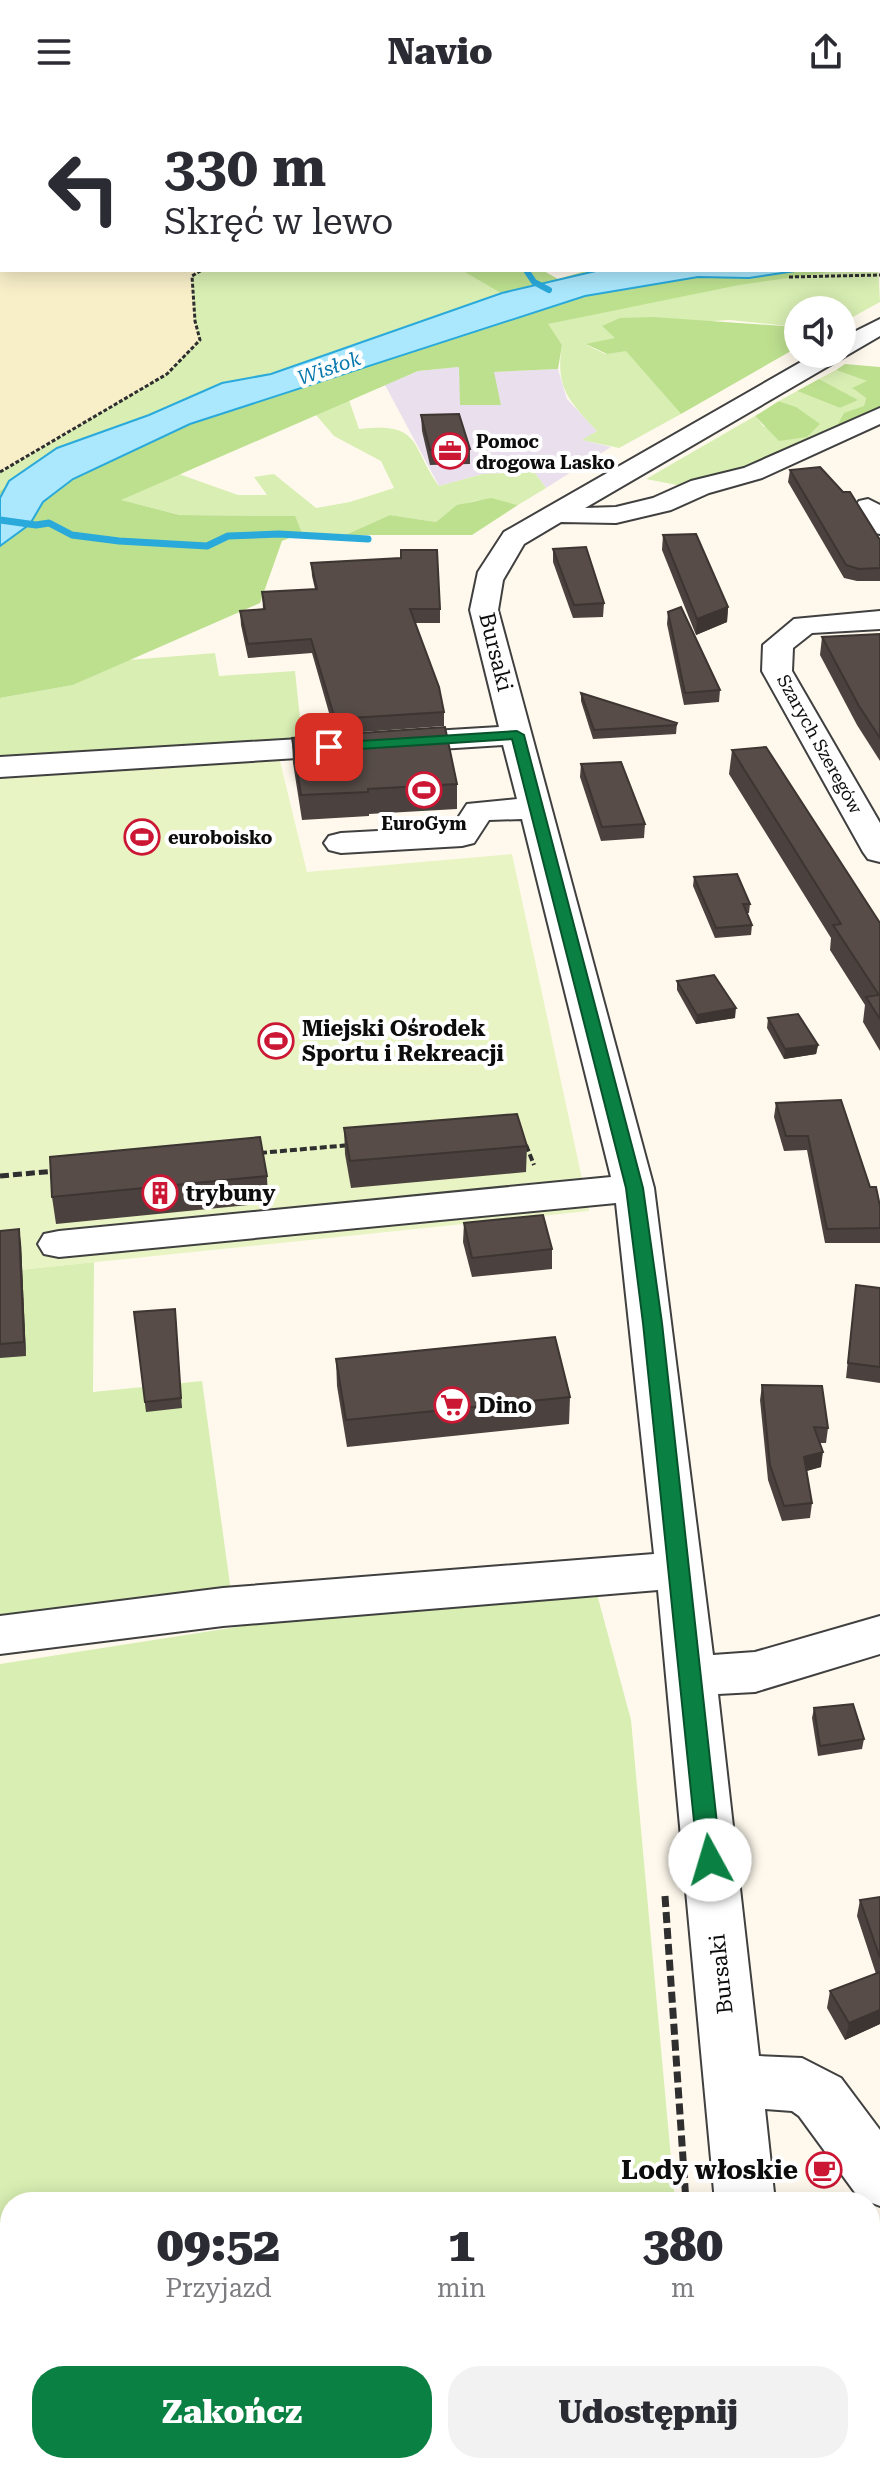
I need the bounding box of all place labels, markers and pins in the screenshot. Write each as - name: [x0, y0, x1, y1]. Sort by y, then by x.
- place label: Pomoc drogowa Lasko: [476, 431, 615, 473]
- office icon: Pomoc drogowa Lasko: [431, 432, 469, 470]
- pin: [295, 713, 363, 781]
- sports icon: EuroGym: [405, 771, 443, 809]
- place label: EuroGym: [381, 813, 467, 834]
- sports icon: euroboisko: [123, 818, 161, 856]
- place label: euroboisko: [168, 827, 273, 848]
- place label: Miejski Ośrodek Sportu i Rekreacji: [302, 1016, 504, 1066]
- sports icon: Miejski Ośrodek Sportu i Rekreacji: [257, 1022, 295, 1060]
- building icon: trybuny: [141, 1174, 179, 1212]
- place label: trybuny: [186, 1181, 276, 1206]
- supermarket icon: Dino: [433, 1386, 471, 1424]
- place label: Dino: [478, 1393, 532, 1418]
- cafe icon: Lody włoskie: [805, 2151, 843, 2189]
- place label: Lody włoskie: [621, 2155, 798, 2185]

